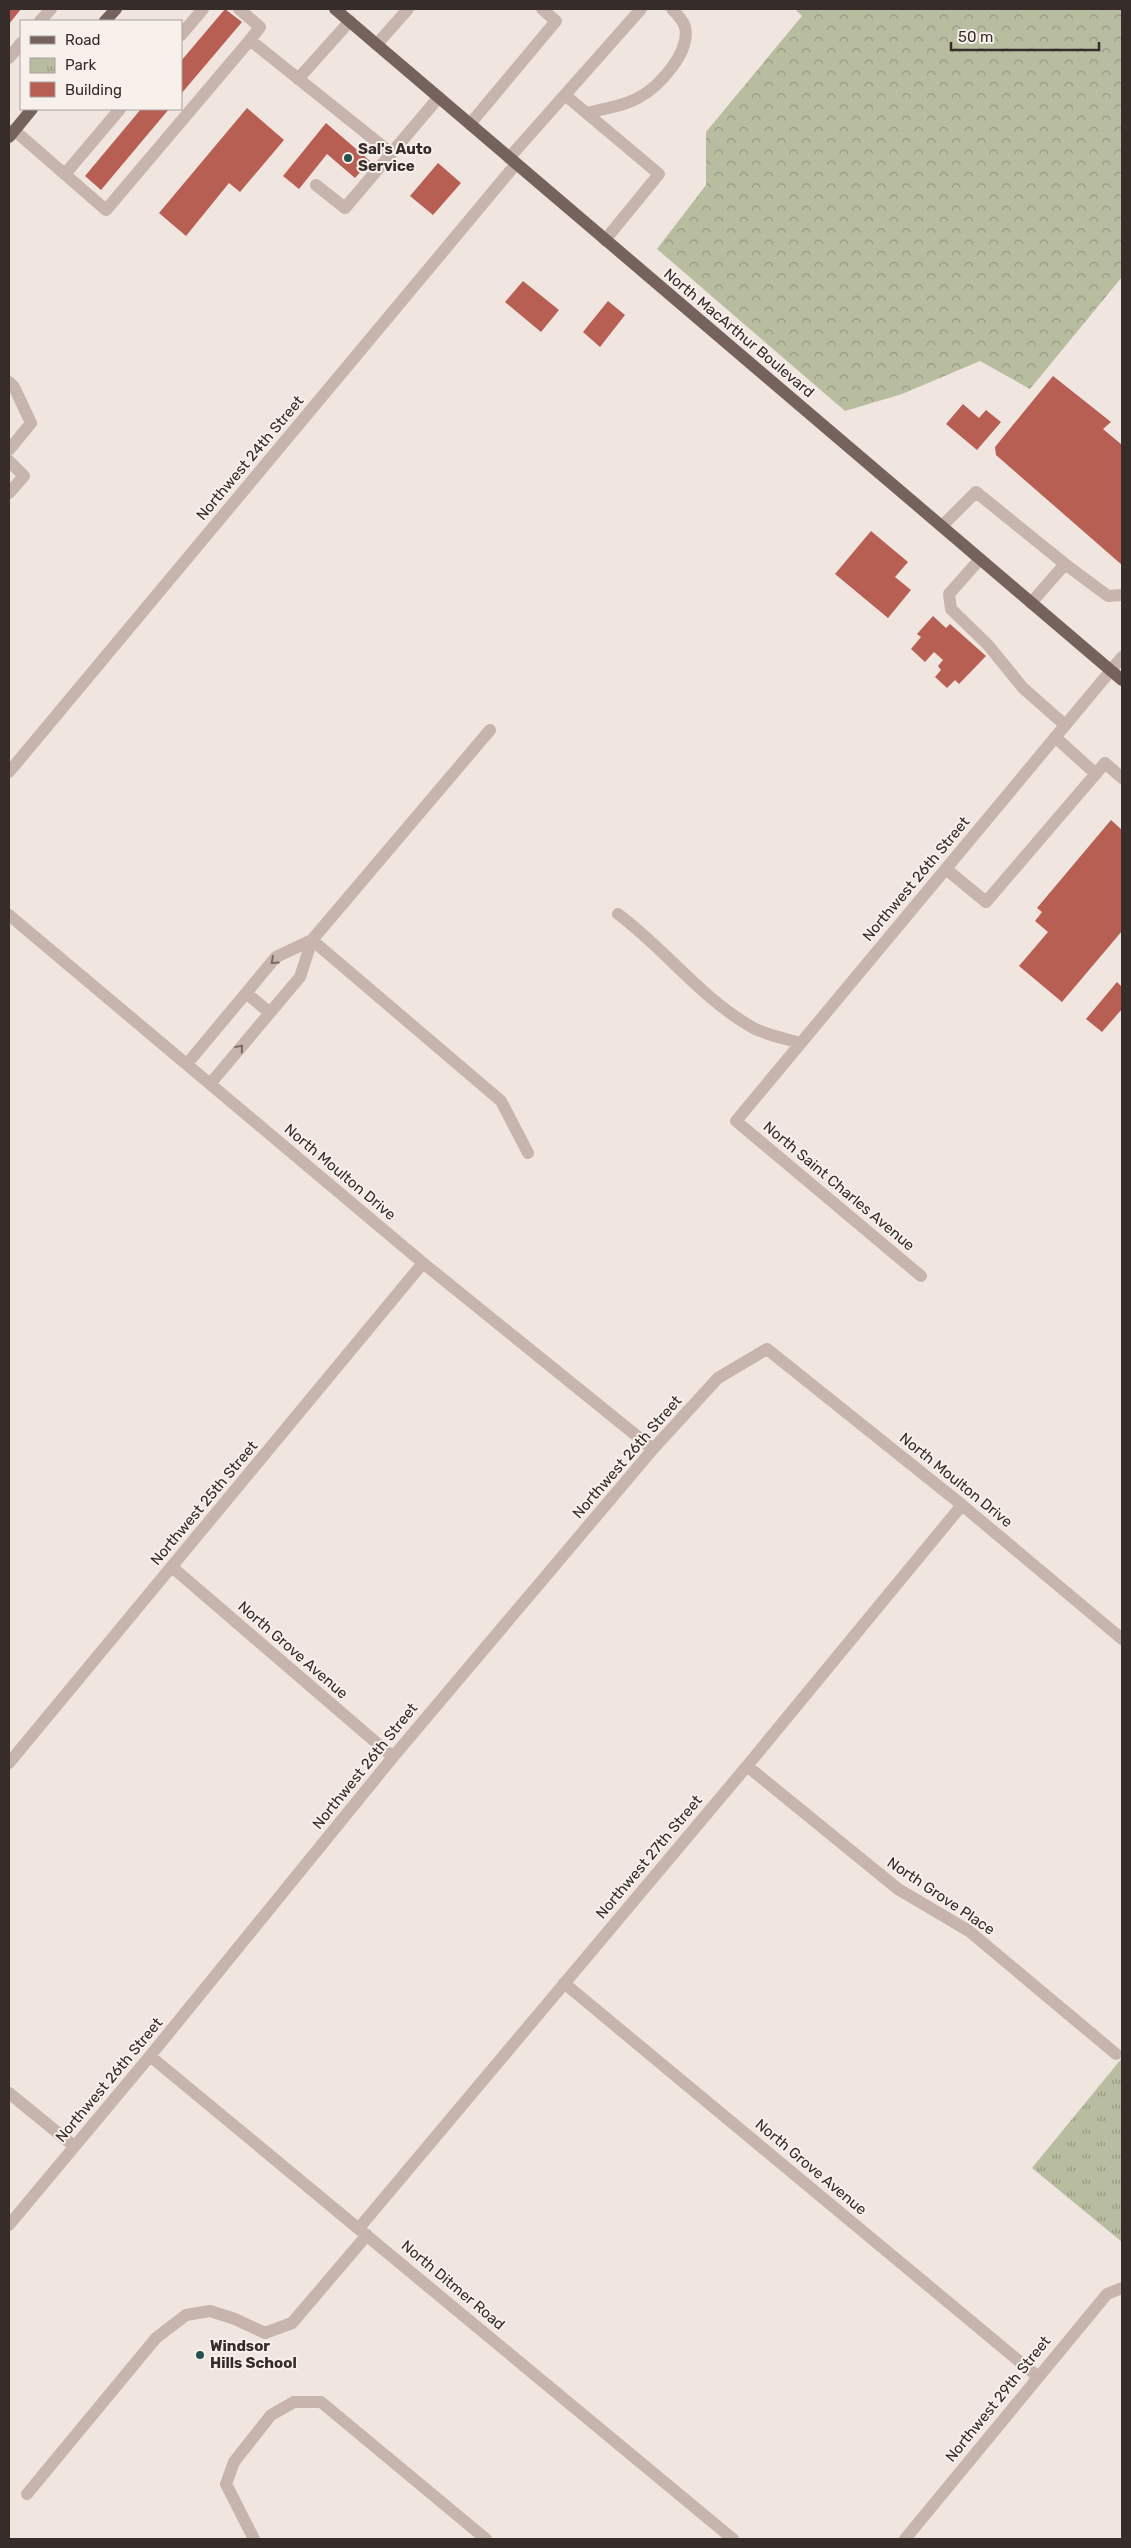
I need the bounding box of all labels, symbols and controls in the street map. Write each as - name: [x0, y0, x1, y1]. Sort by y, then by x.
- legend: [20, 20, 182, 110]
- scale bar: [951, 20, 1098, 52]
- text: 50 m: [958, 28, 993, 46]
- text: Road: [65, 31, 101, 49]
- text: Park: [65, 56, 96, 74]
- text: Building: [65, 81, 122, 99]
- place label: Sal's Auto Service: [358, 140, 432, 175]
- marker: Sal's Auto Service: [342, 152, 354, 164]
- street label: North MacArthur Boulevard: [660, 265, 818, 401]
- street label: Northwest 24th Street: [193, 392, 307, 524]
- street label: Northwest 26th Street: [859, 813, 973, 945]
- one-way arrow: [271, 955, 280, 964]
- one-way arrow: [234, 1045, 242, 1054]
- street label: North Saint Charles Avenue: [760, 1117, 918, 1255]
- street label: North Moulton Drive: [281, 1120, 399, 1224]
- street label: Northwest 26th Street: [569, 1392, 685, 1522]
- street label: North Moulton Drive: [896, 1429, 1016, 1531]
- street label: Northwest 25th Street: [147, 1437, 261, 1569]
- street label: North Grove Avenue: [234, 1597, 352, 1703]
- street label: Northwest 26th Street: [309, 1699, 421, 1833]
- street label: Northwest 27th Street: [592, 1792, 706, 1922]
- street label: North Grove Place: [884, 1853, 998, 1939]
- street label: Northwest 26th Street: [52, 2014, 166, 2146]
- street label: North Grove Avenue: [752, 2115, 870, 2219]
- street label: North Ditmer Road: [398, 2236, 508, 2334]
- street label: Northwest 29th Street: [942, 2332, 1054, 2466]
- place label: Windsor Hills School: [210, 2337, 297, 2372]
- marker: Windsor Hills School: [194, 2349, 206, 2361]

